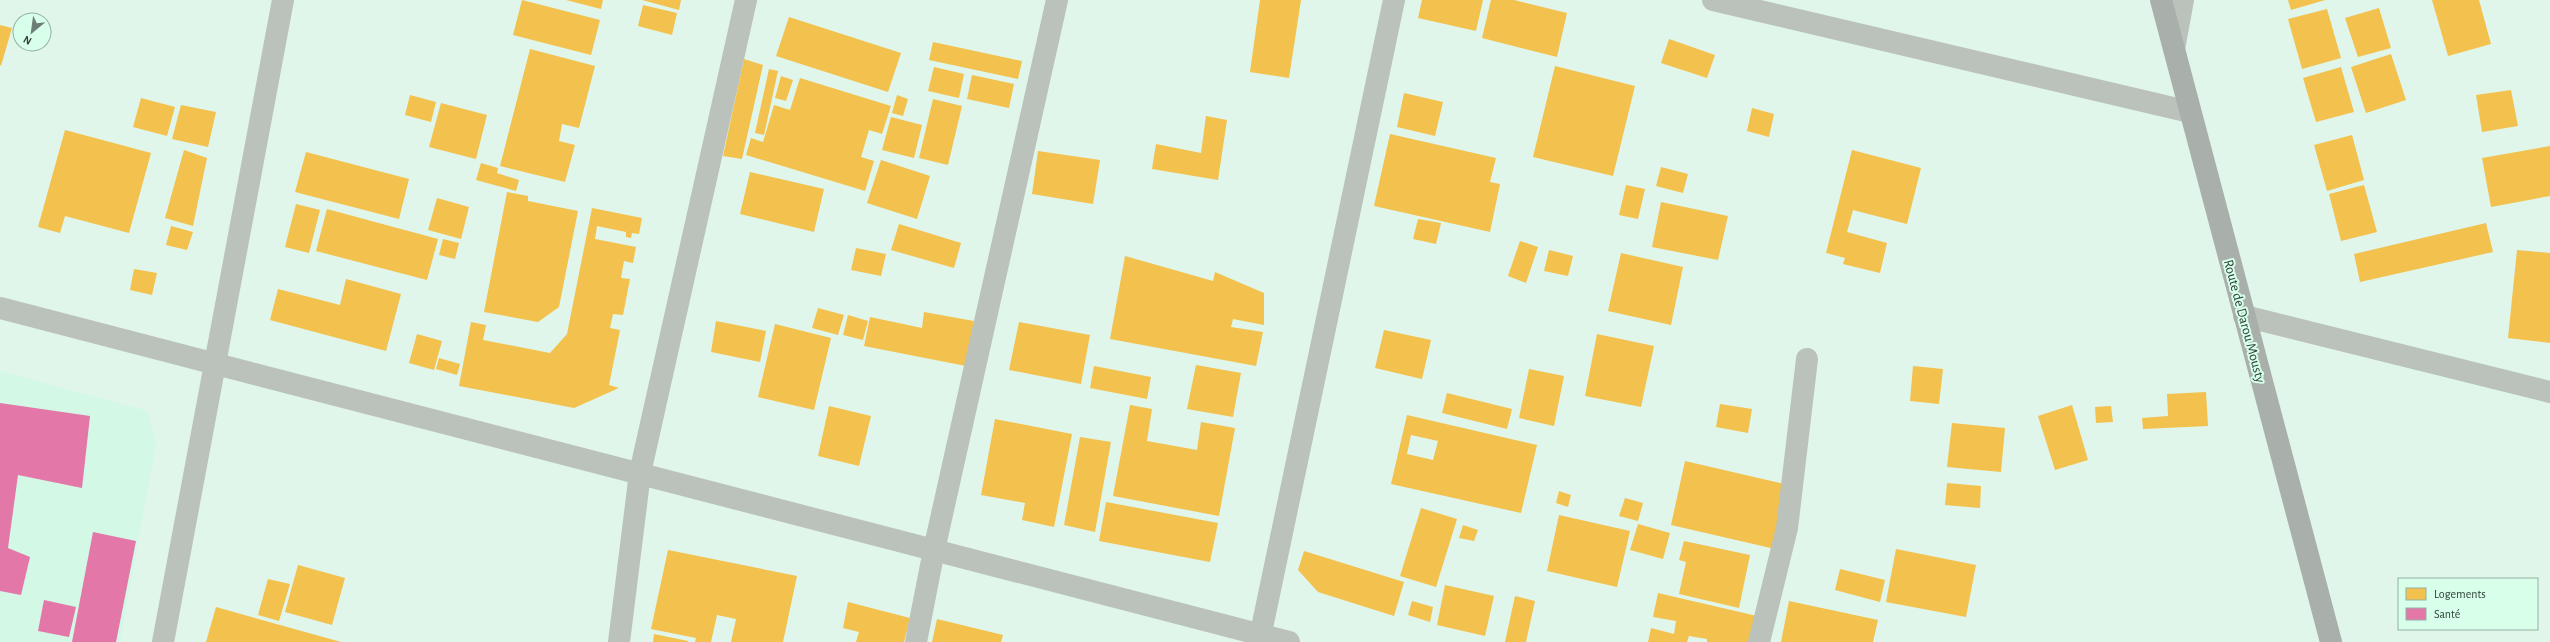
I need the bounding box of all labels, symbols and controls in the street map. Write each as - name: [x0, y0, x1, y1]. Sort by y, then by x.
- north arrow: [12, 12, 52, 52]
- text: N: [21, 34, 33, 47]
- street label: Route de Darou Mousty: [2221, 258, 2267, 384]
- legend: [2398, 578, 2538, 630]
- text: Logements: [2434, 588, 2486, 600]
- text: Santé: [2434, 608, 2460, 620]

